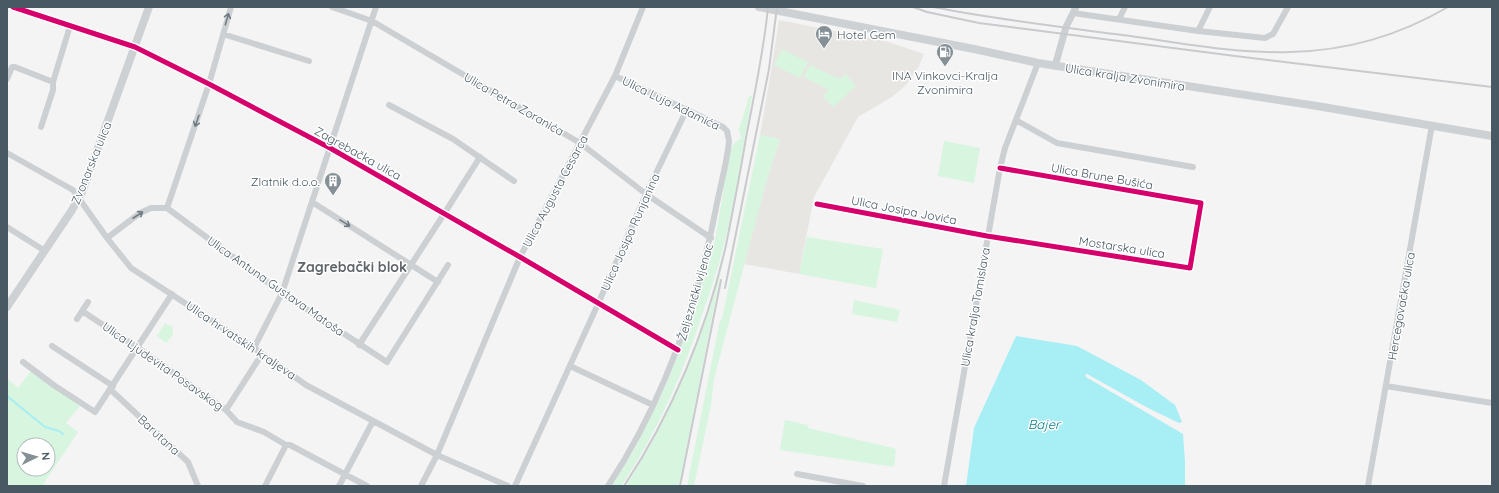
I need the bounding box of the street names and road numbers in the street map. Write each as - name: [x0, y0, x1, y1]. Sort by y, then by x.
- street label: Ulica kralja Zvonimira: [1064, 60, 1186, 94]
- street label: Ulica Petra Zoranića: [461, 69, 567, 139]
- street label: Ulica Luja Adamića: [620, 73, 722, 133]
- street label: Zvonarska ulica: [68, 119, 114, 207]
- street label: Zagrebačka ulica: [312, 123, 404, 183]
- street label: Ulica Augusta Cesarca: [519, 132, 591, 250]
- street label: Ulica Brune Bušića: [1050, 160, 1154, 192]
- street label: Ulica Josipa Runjanina: [597, 171, 663, 293]
- street label: Ulica Josipa Jovića: [850, 192, 958, 228]
- street label: Ulica Antuna Gustava Matoša: [205, 233, 347, 339]
- street label: Mostarska ulica: [1078, 233, 1166, 261]
- street label: Željeznički vijenac: [674, 242, 716, 342]
- street label: Ulica kralja Tomislava: [957, 246, 993, 368]
- street label: Hercegovačka ulica: [1384, 251, 1418, 361]
- street label: Ulica hrvatskih kraljeva: [183, 298, 299, 382]
- street label: Ulica Ljudevita Posavskog: [99, 318, 227, 414]
- street label: Barutana: [135, 412, 183, 458]

